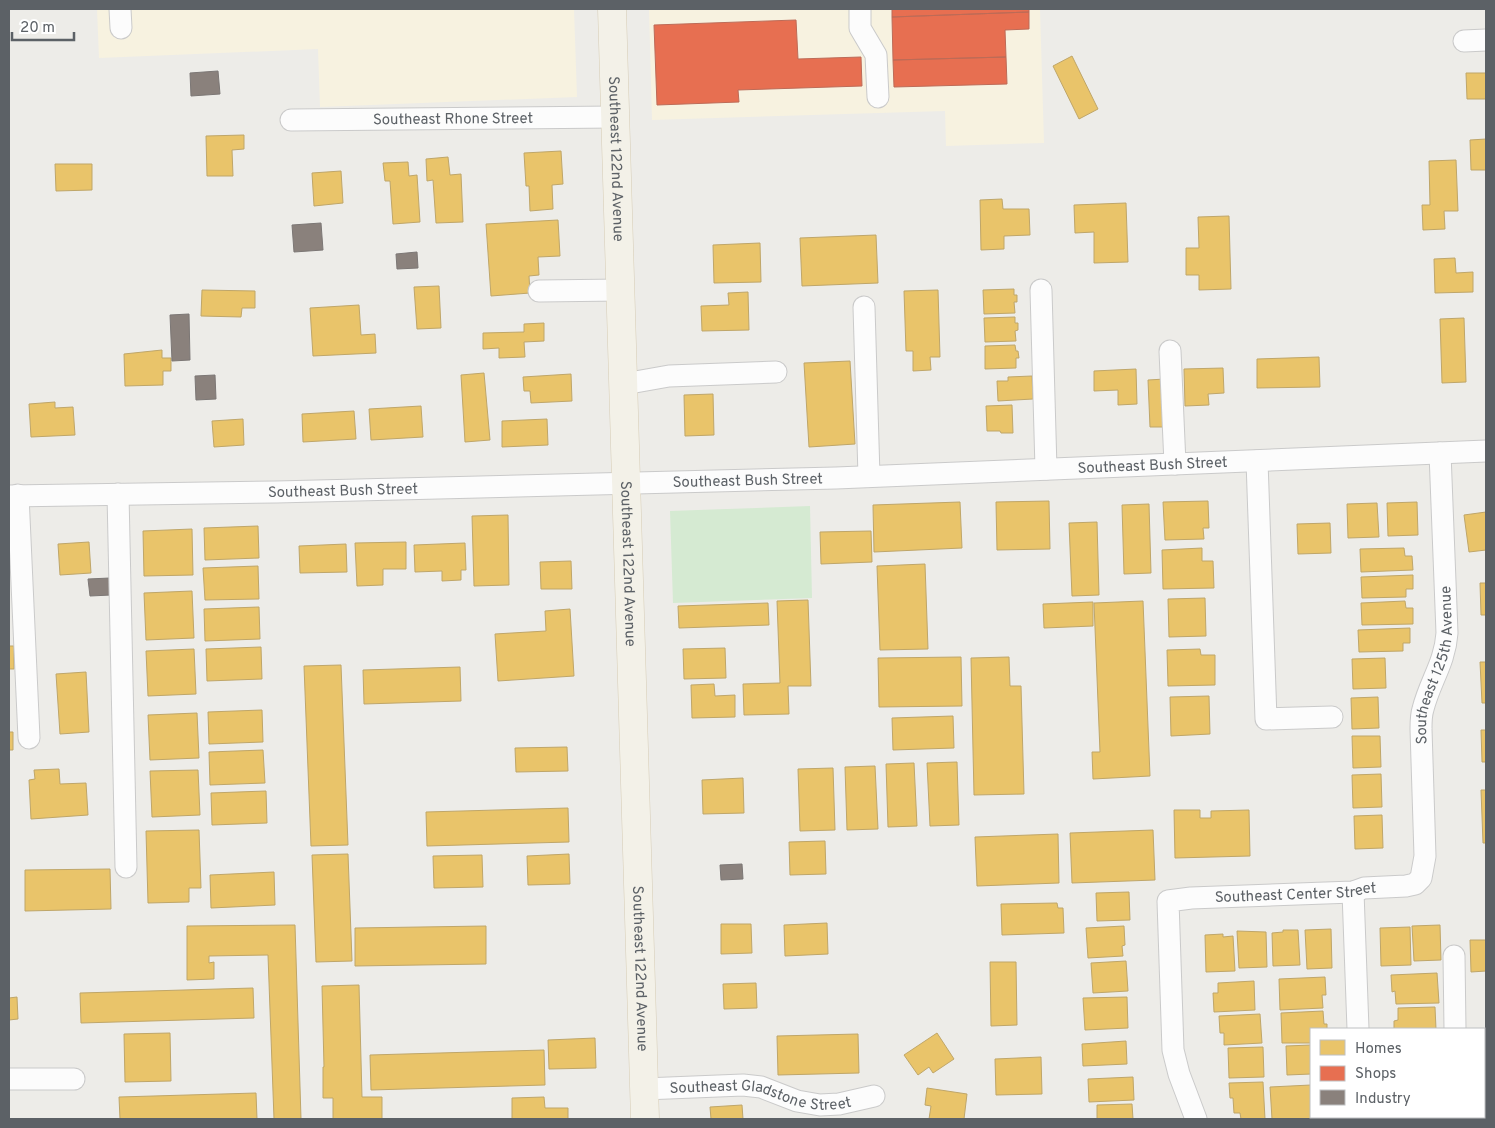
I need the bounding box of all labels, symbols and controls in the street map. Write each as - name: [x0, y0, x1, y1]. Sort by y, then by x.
- scale bar: [12, 10, 75, 42]
- text: 20 m: [20, 19, 55, 38]
- street label: Southeast 122nd Avenue: [603, 76, 627, 242]
- street label: Southeast Rhone Street: [373, 110, 533, 130]
- street label: Southeast Bush Street: [1077, 454, 1228, 479]
- street label: Southeast Bush Street: [673, 470, 823, 493]
- street label: Southeast Bush Street: [268, 480, 418, 503]
- street label: Southeast 122nd Avenue: [615, 481, 639, 647]
- street label: Southeast 125th Avenue: [1413, 586, 1458, 745]
- street label: Southeast Center Street: [1214, 879, 1377, 908]
- street label: Southeast 122nd Avenue: [627, 885, 651, 1052]
- legend: [1310, 1028, 1485, 1118]
- text: Homes: [1355, 1040, 1402, 1059]
- text: Shops: [1355, 1065, 1396, 1084]
- street label: Southeast Gladstone Street: [669, 1077, 853, 1116]
- text: Industry: [1355, 1090, 1411, 1109]

